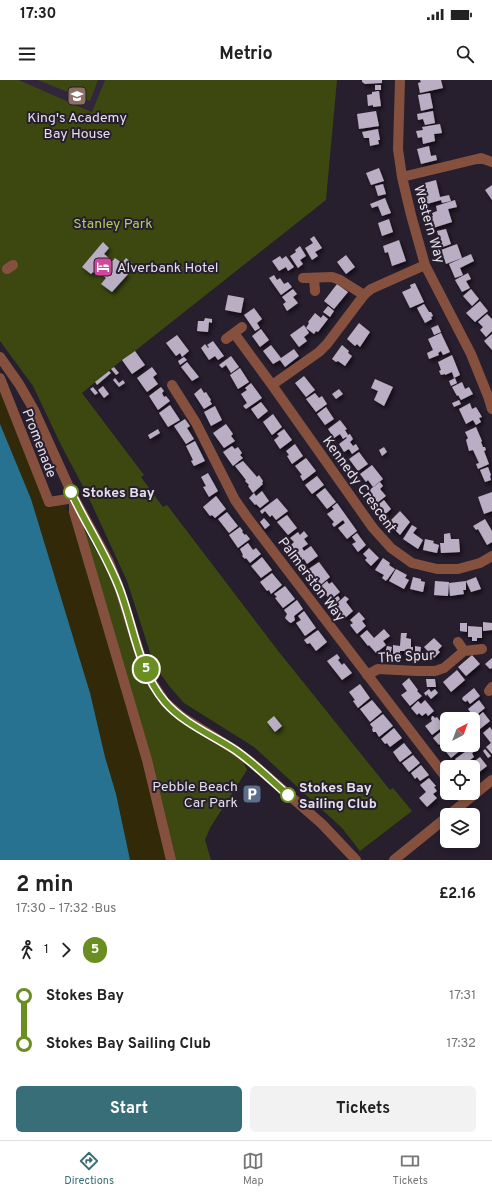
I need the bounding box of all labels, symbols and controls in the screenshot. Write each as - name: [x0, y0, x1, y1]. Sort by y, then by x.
- text: 17:30: [20, 5, 56, 24]
- icon: menu: [16, 43, 38, 65]
- text: Metrio: [219, 43, 273, 66]
- icon: search: [454, 43, 476, 65]
- school or university icon: King's Academy Bay House: [66, 85, 88, 107]
- place label: King's Academy Bay House: [27, 110, 127, 143]
- street label: Western Way: [409, 183, 448, 265]
- park label: Stanley Park: [73, 216, 153, 233]
- hotel icon: Alverbank Hotel: [92, 256, 114, 278]
- place label: Alverbank Hotel: [117, 260, 218, 277]
- street label: Promenade: [18, 407, 59, 480]
- street label: Kennedy Crescent: [318, 433, 399, 536]
- marker: Stokes Bay: [63, 484, 79, 500]
- place label: Stokes Bay: [82, 485, 155, 502]
- street label: Palmerston Way: [274, 534, 348, 625]
- street label: The Spur: [377, 647, 435, 667]
- line badge: 5: [133, 656, 159, 682]
- text: 5: [142, 660, 150, 677]
- north arrow: [440, 712, 480, 752]
- map controls: [440, 712, 480, 848]
- button: locate: [440, 760, 480, 800]
- place label: Pebble Beach Car Park: [152, 779, 238, 812]
- place label: Stokes Bay Sailing Club: [299, 780, 377, 813]
- parking icon: Pebble Beach Car Park: [241, 783, 263, 805]
- marker: Stokes Bay Sailing Club: [280, 787, 296, 803]
- button: layers: [440, 808, 480, 848]
- text: 2 min: [16, 872, 73, 899]
- text: £2.16: [439, 885, 476, 904]
- text: 17:30 – 17:32 · Bus: [16, 901, 116, 917]
- icon: walk: [16, 939, 38, 961]
- icon: forward: [55, 939, 77, 961]
- text: 5: [91, 941, 99, 958]
- text: 1: [44, 942, 49, 958]
- text: Stokes Bay: [46, 987, 124, 1006]
- text: 17:31: [449, 988, 476, 1004]
- text: Stokes Bay Sailing Club: [46, 1035, 211, 1054]
- text: 17:32: [446, 1036, 476, 1052]
- button: Start: [16, 1086, 242, 1132]
- button: Tickets: [250, 1086, 476, 1132]
- tab: Directions: [64, 1150, 114, 1188]
- tab: Map: [242, 1150, 264, 1188]
- tab: Tickets: [393, 1150, 428, 1188]

